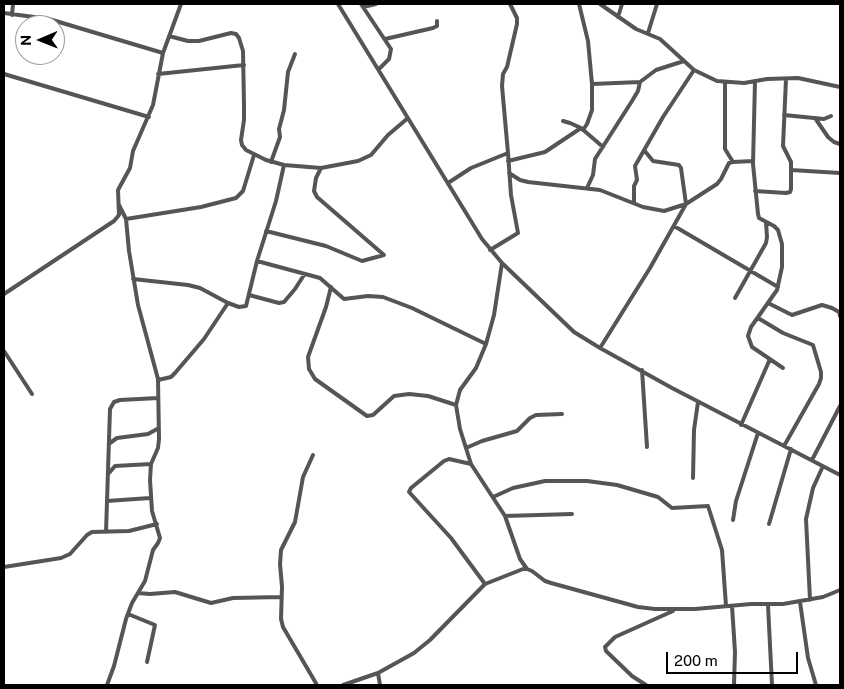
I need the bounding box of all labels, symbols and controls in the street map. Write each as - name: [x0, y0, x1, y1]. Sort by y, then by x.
- north arrow: [15, 15, 65, 65]
- text: N: [18, 35, 34, 46]
- scale bar: [669, 642, 802, 674]
- text: 200 m: [674, 652, 718, 669]

